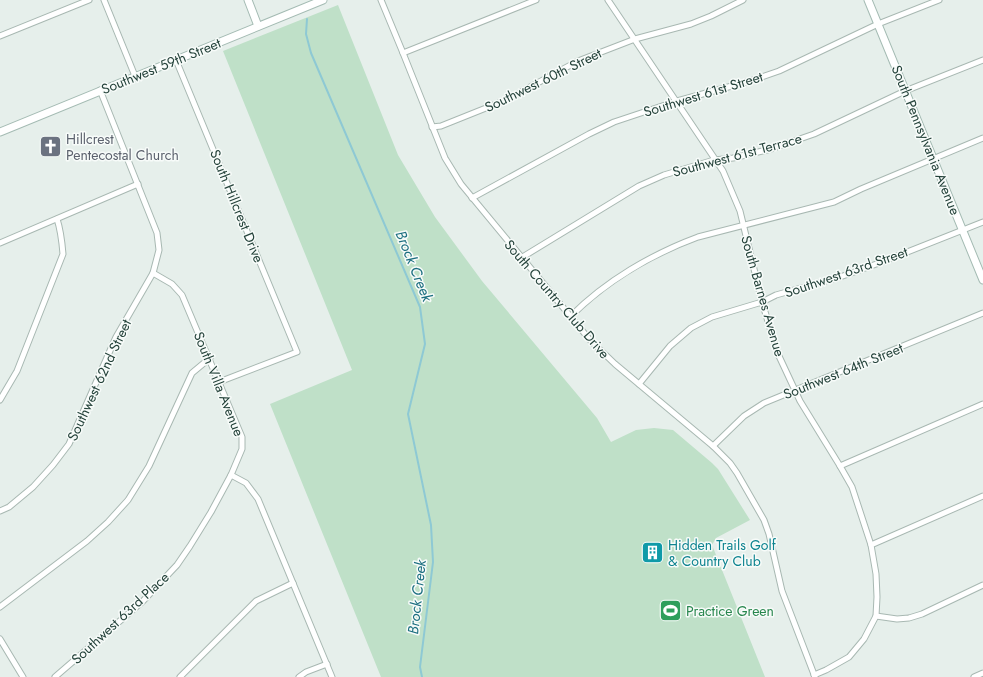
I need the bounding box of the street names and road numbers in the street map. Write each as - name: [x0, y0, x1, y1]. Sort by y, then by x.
- street label: Southwest 59th Street: [98, 33, 224, 99]
- street label: Southwest 60th Street: [481, 43, 605, 117]
- street label: South Pennsylvania Avenue: [887, 62, 965, 218]
- street label: Southwest 61st Street: [641, 66, 766, 122]
- street label: Southwest 61st Terrace: [670, 128, 804, 182]
- street label: South Hillcrest Drive: [205, 146, 269, 266]
- street label: South Barnes Avenue: [736, 233, 790, 359]
- street label: South Country Club Drive: [500, 235, 614, 363]
- street label: Southwest 63rd Street: [782, 241, 911, 302]
- street label: Southwest 62nd Street: [62, 315, 136, 444]
- street label: South Villa Avenue: [189, 329, 249, 439]
- street label: Southwest 64th Street: [780, 338, 906, 404]
- street label: Southwest 63rd Place: [67, 567, 173, 669]

